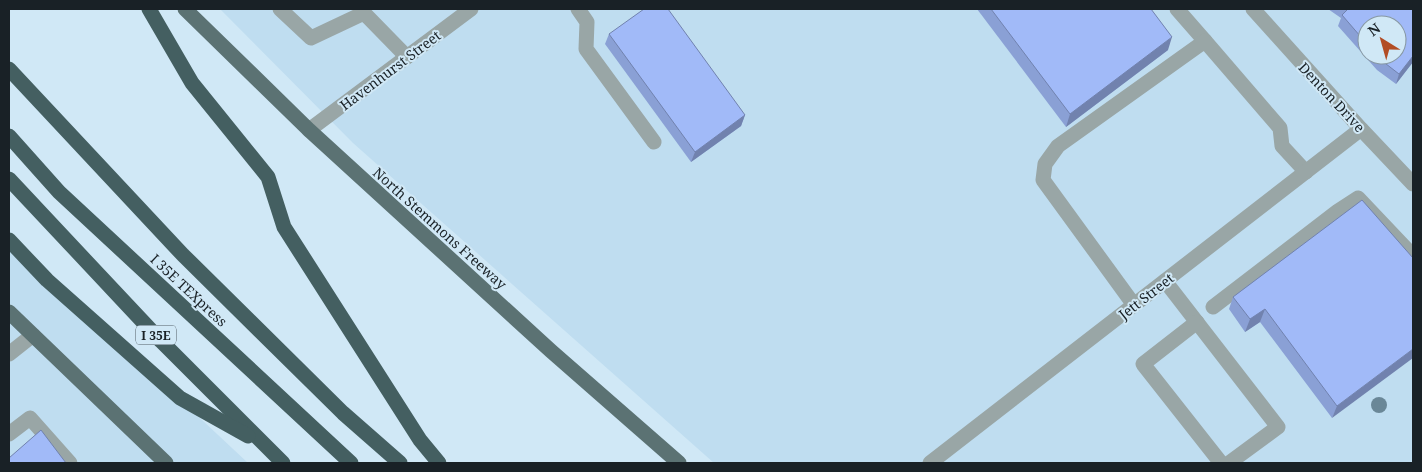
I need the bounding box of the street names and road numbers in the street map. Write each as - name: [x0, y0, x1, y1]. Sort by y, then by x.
- street label: Havenhurst Street: [336, 26, 444, 114]
- street label: Denton Drive: [1295, 58, 1369, 136]
- street label: North Stemmons Freeway: [369, 163, 511, 293]
- street label: I 35E TEXpress: [146, 249, 232, 331]
- street label: Jett Street: [1114, 268, 1178, 324]
- road number: I 35E: [136, 326, 176, 344]

